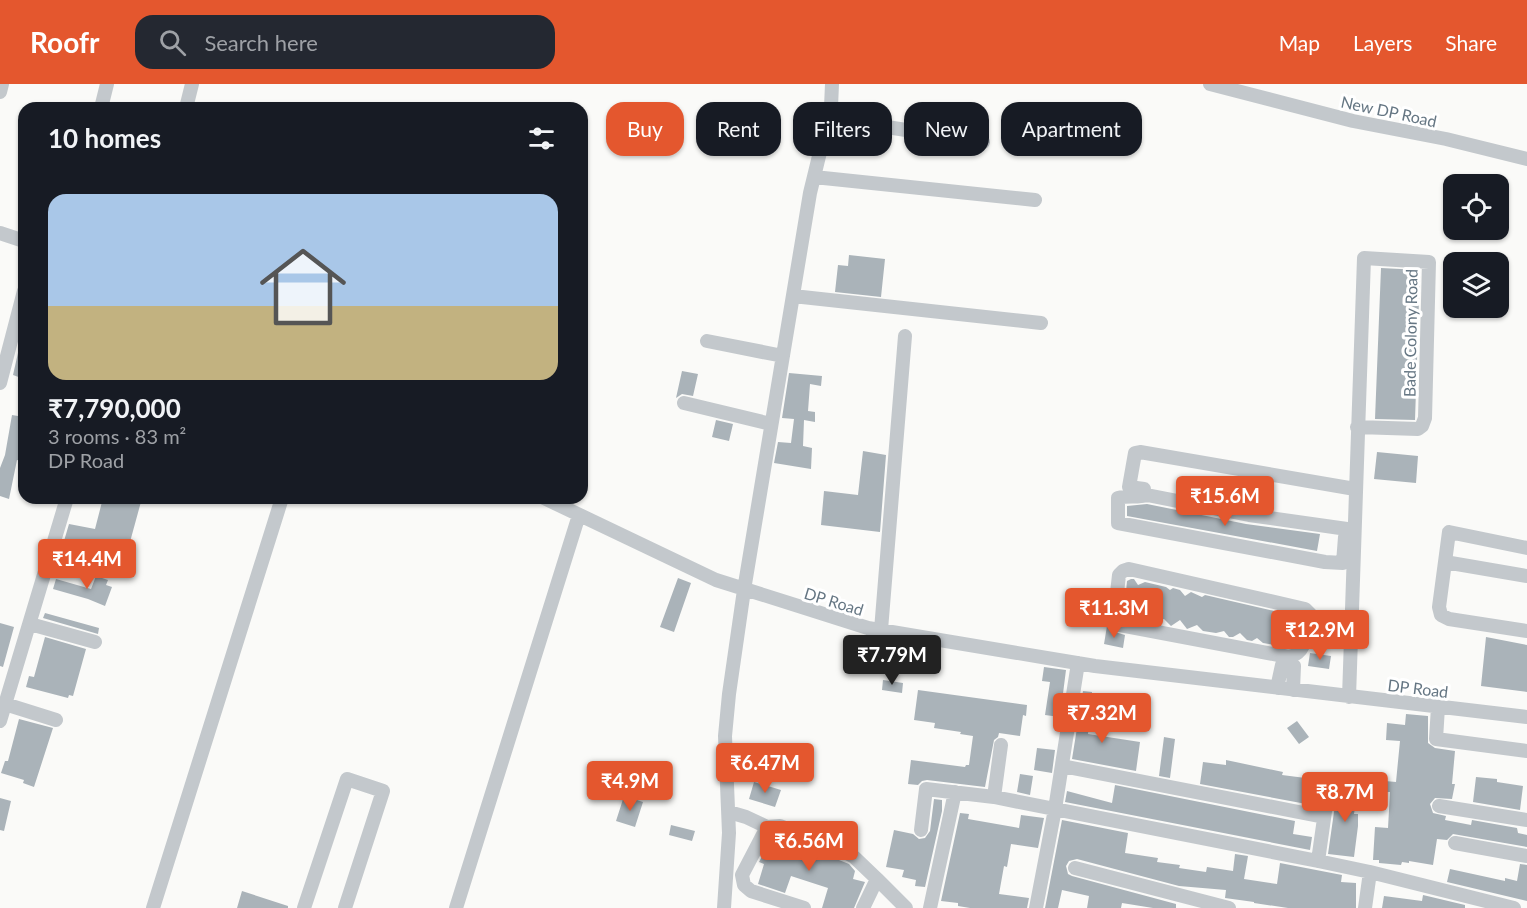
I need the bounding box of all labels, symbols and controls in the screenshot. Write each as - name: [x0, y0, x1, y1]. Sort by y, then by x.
- search box: [135, 15, 555, 69]
- text: Roofr: [30, 25, 99, 59]
- icon: search: [156, 26, 189, 59]
- text: Search here: [204, 29, 318, 56]
- text: Map: [1279, 30, 1320, 55]
- text: Layers: [1353, 30, 1412, 55]
- text: Share: [1445, 30, 1497, 55]
- street label: New DP Road: [1339, 92, 1439, 130]
- chip: Buy: [606, 102, 684, 156]
- chip: Rent: [696, 102, 781, 156]
- chip: Filters: [793, 102, 892, 156]
- chip: New: [904, 102, 989, 156]
- chip: Apartment: [1001, 102, 1142, 156]
- text: 10 homes: [48, 122, 161, 154]
- icon: filters: [525, 122, 558, 155]
- map controls: [1443, 174, 1509, 318]
- button: locate: [1443, 174, 1509, 240]
- icon: home: [249, 233, 357, 341]
- button: layers: [1443, 252, 1509, 318]
- street label: Bade Colony Road: [1399, 269, 1421, 397]
- text: ₹7,790,000: [48, 392, 181, 424]
- text: 3 rooms · 83 m²: [48, 424, 186, 448]
- text: DP Road: [48, 448, 124, 472]
- pin: ₹15.6M: [1176, 476, 1274, 527]
- text: ₹15.6M: [1190, 483, 1260, 507]
- pin: ₹14.4M: [38, 539, 136, 590]
- text: ₹14.4M: [52, 546, 122, 570]
- street label: DP Road: [802, 583, 866, 619]
- pin: ₹11.3M: [1065, 588, 1163, 639]
- text: ₹11.3M: [1079, 595, 1149, 619]
- pin: ₹12.9M: [1271, 610, 1369, 661]
- text: ₹12.9M: [1285, 617, 1355, 641]
- pin: ₹7.79M: [843, 635, 941, 686]
- text: ₹7.79M: [857, 642, 927, 666]
- street label: DP Road: [1387, 675, 1449, 701]
- pin: ₹7.32M: [1053, 693, 1151, 744]
- text: ₹7.32M: [1067, 700, 1137, 724]
- pin: ₹6.47M: [716, 743, 814, 794]
- text: ₹6.47M: [730, 750, 800, 774]
- pin: ₹4.9M: [588, 761, 672, 812]
- text: ₹4.9M: [601, 768, 659, 792]
- pin: ₹8.7M: [1303, 772, 1387, 823]
- text: ₹8.7M: [1316, 779, 1374, 803]
- pin: ₹6.56M: [760, 821, 858, 872]
- text: ₹6.56M: [774, 828, 844, 852]

